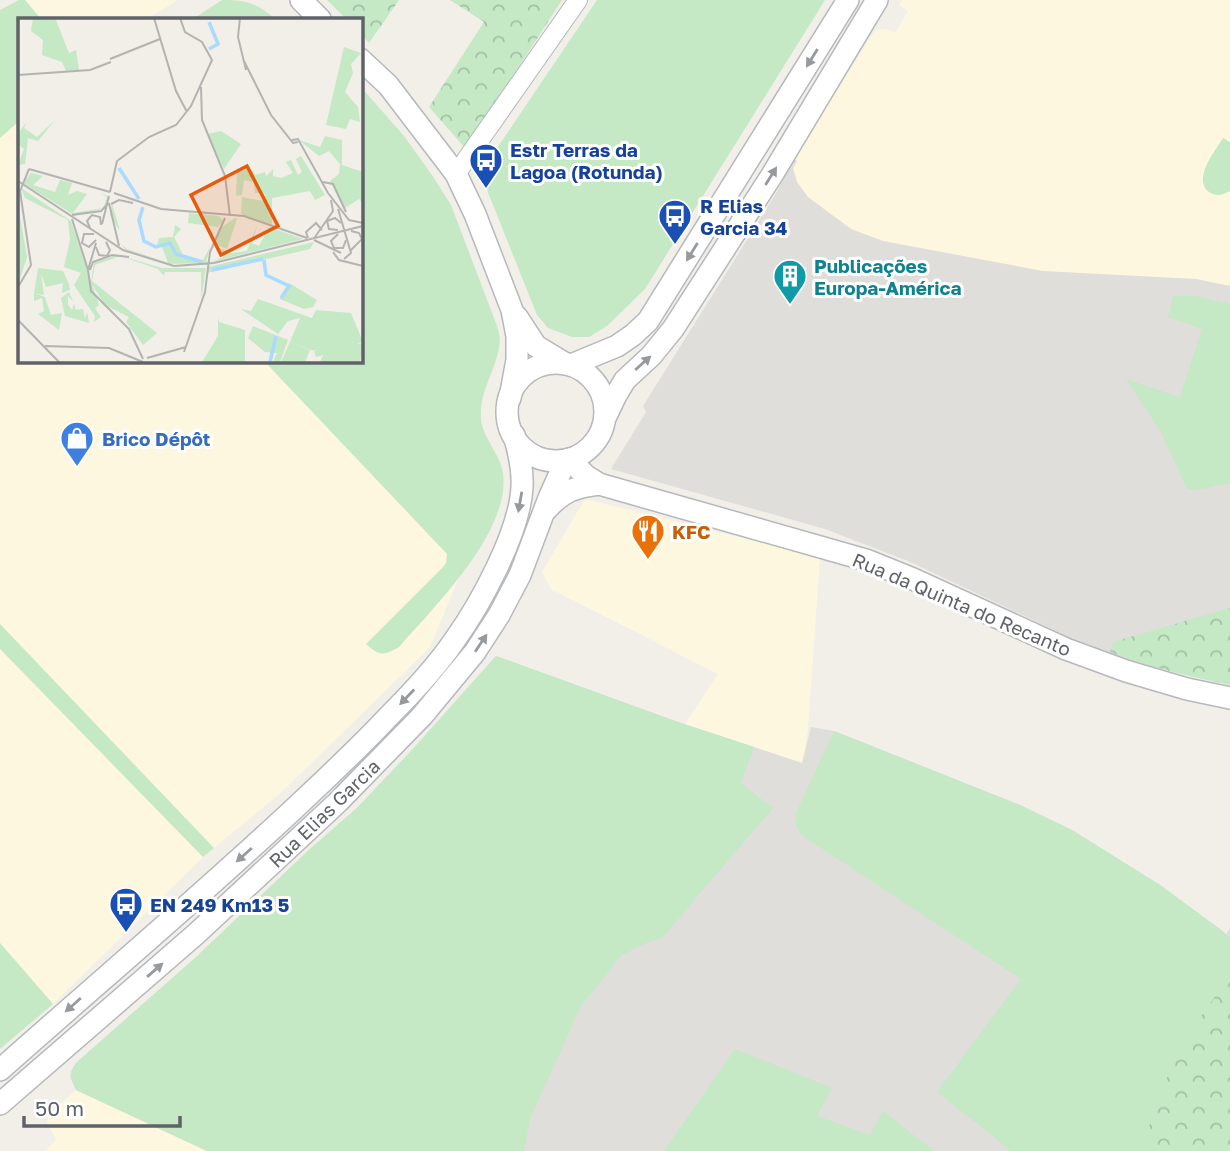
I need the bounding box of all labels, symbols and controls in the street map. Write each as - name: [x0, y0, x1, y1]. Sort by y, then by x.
- inset map: [18, 18, 362, 362]
- one-way arrow: [805, 48, 818, 68]
- place label: Estr Terras da Lagoa (Rotunda): [510, 138, 663, 183]
- bus stop icon: Estr Terras da Lagoa (Rotunda): [467, 141, 505, 190]
- one-way arrow: [764, 166, 777, 185]
- place label: R Elias Garcia 34: [700, 194, 788, 239]
- bus stop icon: R Elias Garcia 34: [656, 197, 694, 246]
- one-way arrow: [686, 242, 699, 261]
- place label: Publicações Europa-América: [814, 254, 962, 299]
- building icon: Publicações Europa-América: [771, 257, 809, 306]
- one-way arrow: [634, 355, 652, 371]
- shop icon: Brico Dépôt: [58, 419, 96, 468]
- place label: Brico Dépôt: [102, 427, 211, 450]
- one-way arrow: [514, 491, 525, 513]
- restaurant icon: KFC: [629, 512, 667, 561]
- place label: KFC: [672, 520, 711, 543]
- street label: Rua da Quinta do Recanto: [849, 547, 1075, 661]
- one-way arrow: [474, 634, 487, 653]
- one-way arrow: [400, 688, 416, 705]
- street label: Rua Elias Garcia: [264, 754, 384, 872]
- one-way arrow: [236, 847, 253, 863]
- bus stop icon: EN 249 Km13 5: [107, 885, 145, 934]
- place label: EN 249 Km13 5: [150, 893, 289, 916]
- one-way arrow: [146, 963, 163, 978]
- one-way arrow: [64, 997, 82, 1013]
- scale bar: [24, 1084, 180, 1128]
- text: 50 m: [35, 1095, 84, 1121]

